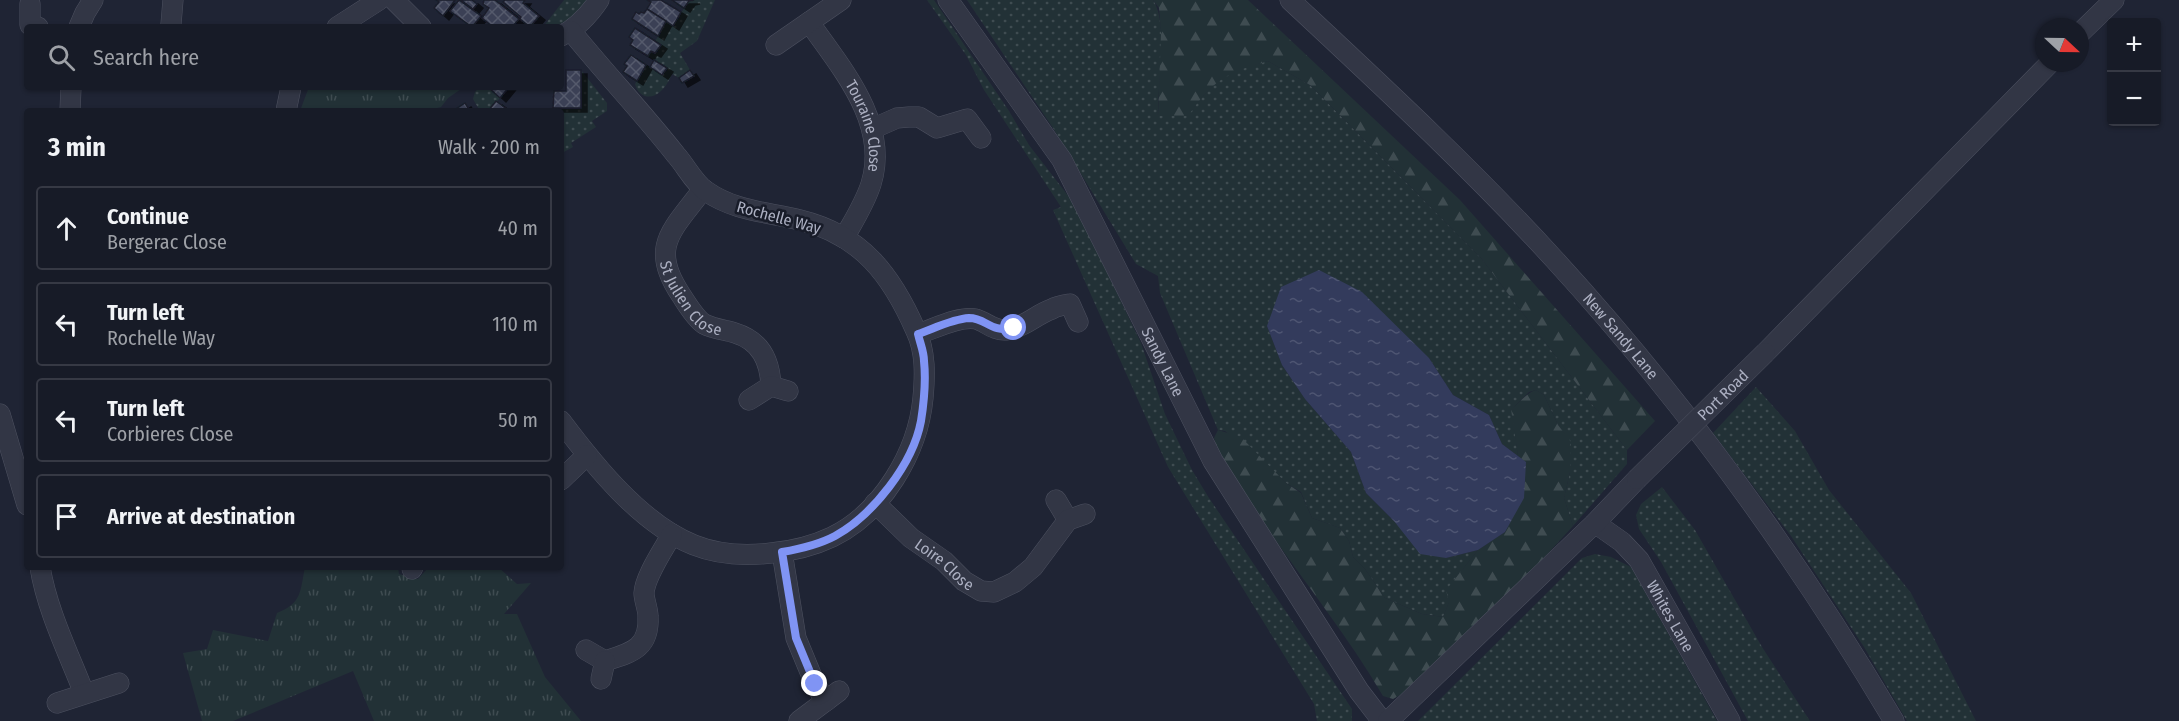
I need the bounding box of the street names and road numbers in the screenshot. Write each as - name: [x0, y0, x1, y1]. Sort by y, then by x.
- street label: Touraine Close: [842, 77, 884, 173]
- street label: Rochelle Way: [735, 197, 824, 238]
- street label: St Julien Close: [656, 259, 724, 340]
- street label: New Sandy Lane: [1579, 289, 1662, 383]
- street label: Sandy Lane: [1137, 324, 1188, 400]
- street label: Port Road: [1693, 366, 1752, 424]
- street label: Loire Close: [911, 535, 977, 595]
- street label: Whites Lane: [1642, 577, 1698, 655]

